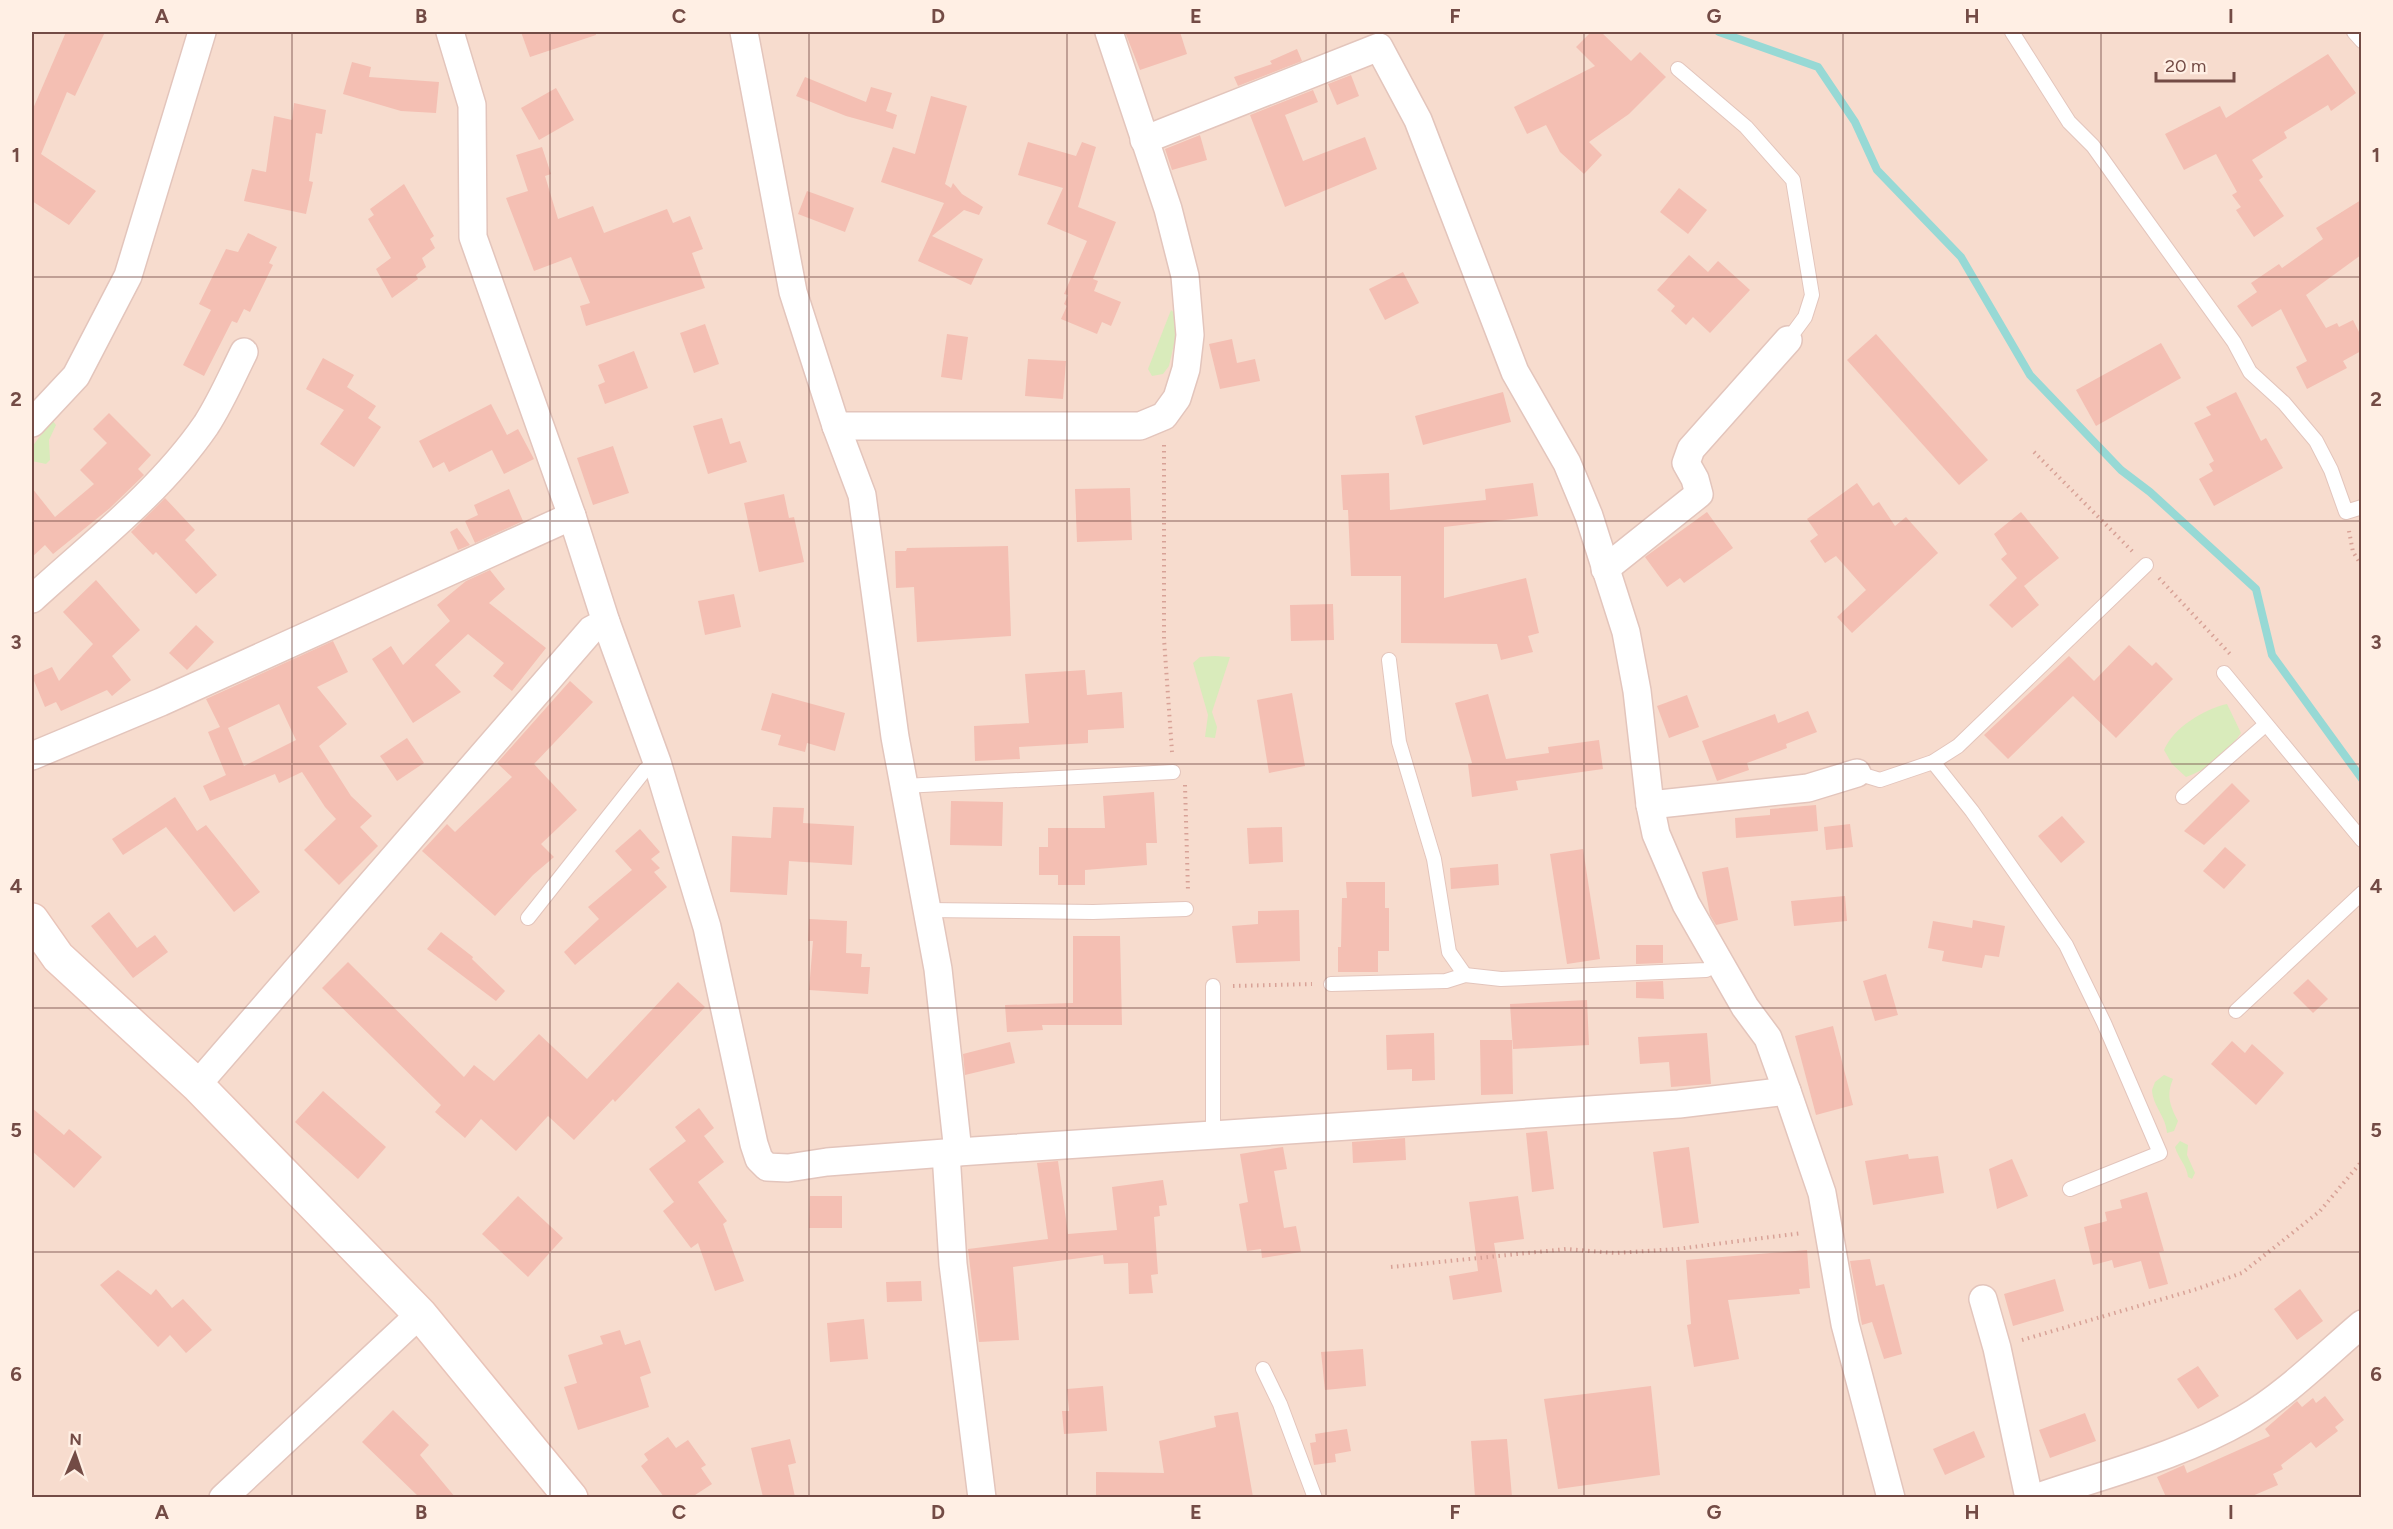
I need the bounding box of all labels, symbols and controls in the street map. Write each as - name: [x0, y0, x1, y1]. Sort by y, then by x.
- text: A: [155, 4, 170, 28]
- text: B: [415, 4, 427, 28]
- text: C: [672, 4, 686, 28]
- text: D: [931, 4, 945, 28]
- text: E: [1190, 4, 1202, 28]
- text: F: [1449, 4, 1461, 28]
- text: G: [1707, 4, 1722, 28]
- text: H: [1965, 4, 1980, 28]
- text: I: [2228, 4, 2234, 28]
- scale bar: [2156, 45, 2234, 83]
- text: 20 m: [2165, 55, 2206, 77]
- text: 1: [12, 143, 20, 167]
- text: 1: [2372, 143, 2380, 167]
- text: 2: [10, 387, 22, 411]
- text: 2: [2370, 387, 2382, 411]
- text: 3: [10, 630, 22, 654]
- text: 3: [2370, 630, 2382, 654]
- text: 4: [10, 874, 23, 898]
- text: 4: [2370, 874, 2383, 898]
- text: 5: [10, 1118, 22, 1142]
- text: 5: [2370, 1118, 2382, 1142]
- text: 6: [10, 1362, 22, 1386]
- text: 6: [2370, 1362, 2382, 1386]
- north arrow: [45, 1424, 105, 1484]
- text: N: [69, 1430, 82, 1449]
- text: A: [155, 1500, 170, 1524]
- text: B: [415, 1500, 427, 1524]
- text: C: [672, 1500, 686, 1524]
- text: D: [931, 1500, 945, 1524]
- text: E: [1190, 1500, 1202, 1524]
- text: F: [1449, 1500, 1461, 1524]
- text: G: [1707, 1500, 1722, 1524]
- text: H: [1965, 1500, 1980, 1524]
- text: I: [2228, 1500, 2234, 1524]

